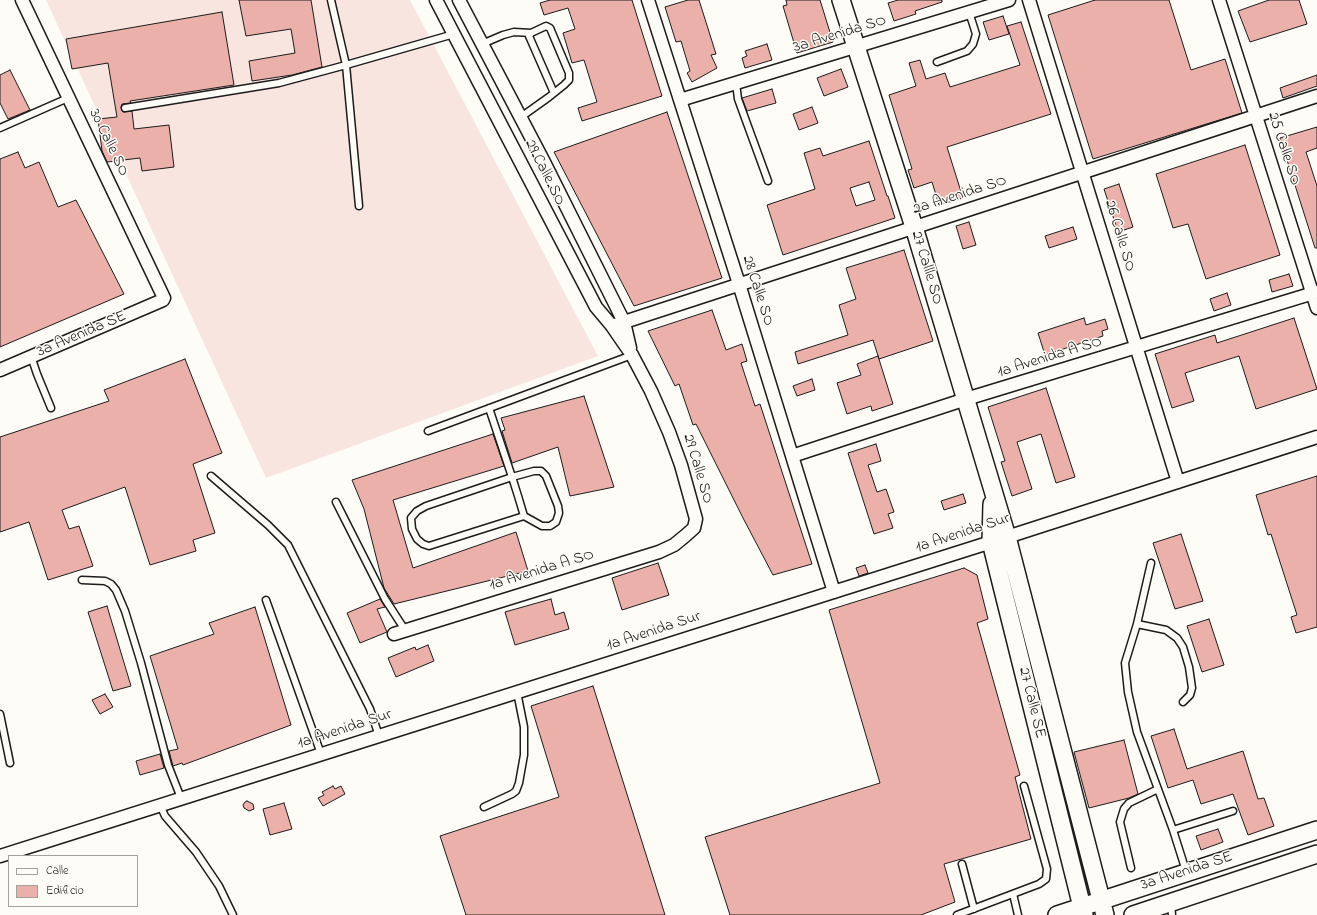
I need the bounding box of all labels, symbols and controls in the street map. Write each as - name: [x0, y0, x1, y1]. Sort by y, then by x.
- street label: 3a Avenida SO: [791, 12, 889, 58]
- street label: 30 Calle SO: [84, 106, 132, 180]
- street label: 25 Calle SO: [1262, 110, 1304, 188]
- street label: 29 Calle SO: [519, 137, 569, 209]
- street label: 2a Avenida SO: [911, 172, 1009, 220]
- street label: 26 Calle SO: [1099, 198, 1139, 274]
- street label: 27 Callle SO: [906, 229, 946, 307]
- street label: 28 Calle SO: [737, 253, 777, 329]
- street label: 3a Avenida SE: [34, 308, 130, 362]
- street label: 1a Avenida A SO: [995, 333, 1105, 383]
- street label: 29 Calle SO: [677, 432, 717, 506]
- street label: 1a Avenida Sur: [913, 510, 1013, 558]
- street label: 1a Avenida A SO: [487, 546, 597, 596]
- street label: 1a Avenida Sur: [604, 608, 704, 656]
- street label: 27 Calle SE: [1013, 666, 1049, 740]
- street label: 1a Avenida Sur: [295, 706, 395, 754]
- street label: 3a Avenida SE: [1139, 848, 1235, 896]
- legend: [8, 855, 138, 907]
- text: Calle: [46, 862, 68, 880]
- text: Edificio: [46, 882, 84, 900]

